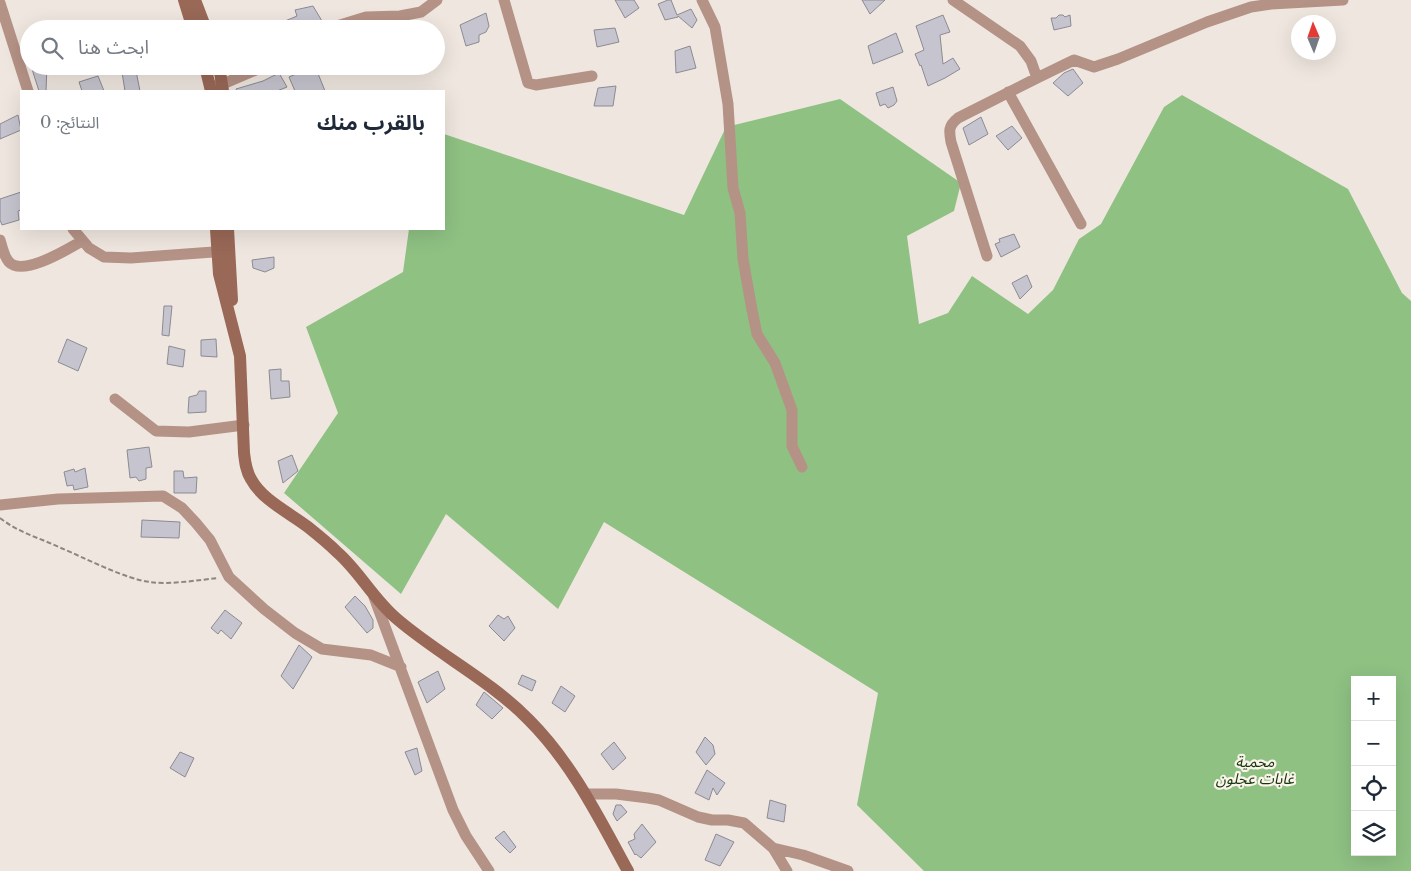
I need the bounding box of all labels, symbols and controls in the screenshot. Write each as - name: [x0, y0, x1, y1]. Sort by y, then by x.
- north arrow: [1291, 15, 1336, 60]
- search box: [20, 20, 445, 75]
- icon: search: [38, 34, 66, 62]
- text: ابحث هنا: [78, 36, 149, 59]
- text: بالقرب منك: [317, 110, 425, 136]
- text: النتائج: 0: [40, 112, 99, 132]
- map controls: [1351, 676, 1396, 856]
- button: +: [1351, 676, 1396, 721]
- button: −: [1351, 721, 1396, 766]
- park label: محمية غابات عجلون: [1216, 752, 1295, 788]
- button: locate: [1351, 766, 1396, 811]
- button: layers: [1351, 811, 1396, 856]

